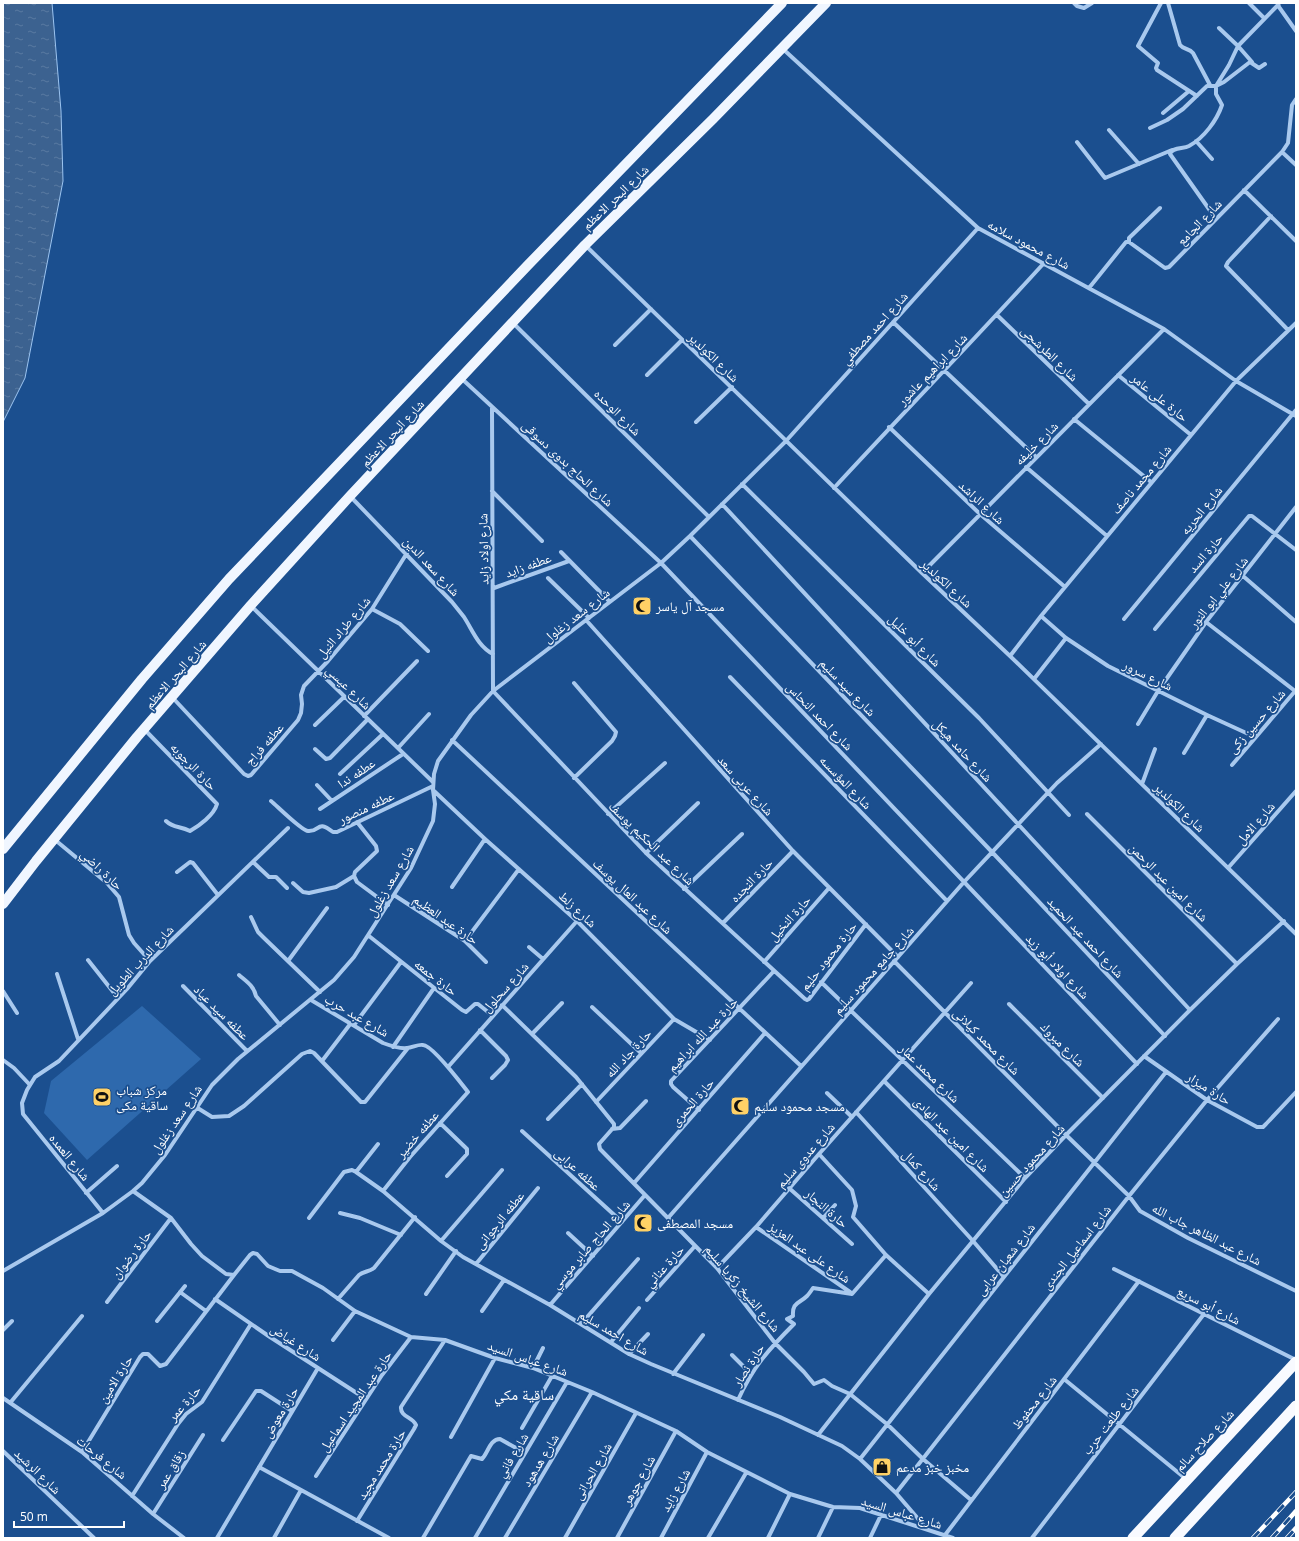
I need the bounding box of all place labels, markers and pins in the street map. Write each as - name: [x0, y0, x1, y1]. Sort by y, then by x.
- mosque icon: مسجد آل ياسر: [631, 595, 653, 617]
- place label: مسجد آل ياسر: [655, 597, 725, 615]
- place label: مركز شباب ساقية مكى: [116, 1081, 168, 1114]
- sports icon: مركز شباب ساقية مكى: [91, 1086, 113, 1108]
- mosque icon: مسجد محمود سليم: [729, 1095, 751, 1117]
- place label: مسجد محمود سليم: [754, 1097, 845, 1115]
- mosque icon: مسجد المصطفى: [632, 1212, 654, 1234]
- place label: مسجد المصطفى: [657, 1214, 733, 1232]
- shop icon: مخبز خبز مدعم: [871, 1456, 893, 1478]
- place label: مخبز خبز مدعم: [896, 1458, 969, 1476]

